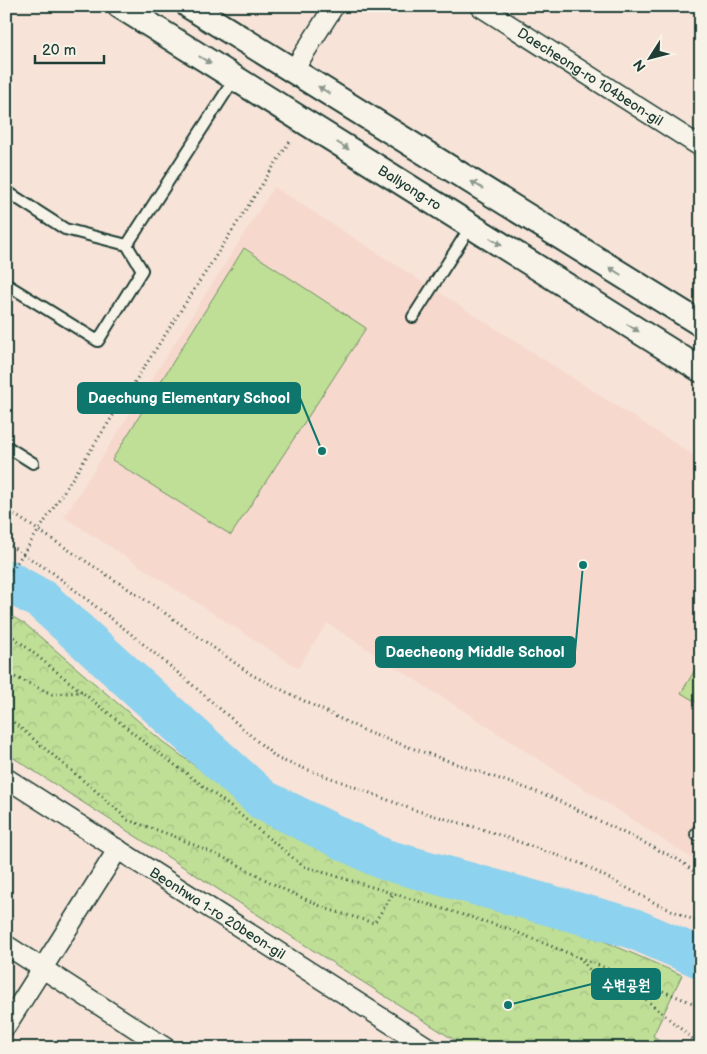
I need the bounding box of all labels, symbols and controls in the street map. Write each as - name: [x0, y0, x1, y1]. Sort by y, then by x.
- street label: Daecheong-ro 104beon-gil: [514, 24, 666, 129]
- scale bar: [35, 32, 104, 64]
- north arrow: [624, 32, 674, 82]
- text: 20 m: [42, 41, 76, 60]
- one-way arrow: [199, 55, 212, 65]
- text: N: [630, 56, 650, 75]
- one-way arrow: [317, 85, 330, 95]
- one-way arrow: [337, 142, 350, 151]
- street label: Ballyong-ro: [375, 161, 445, 214]
- one-way arrow: [470, 180, 483, 190]
- one-way arrow: [489, 237, 502, 246]
- one-way arrow: [608, 266, 621, 275]
- one-way arrow: [627, 323, 640, 333]
- callout: Daechung Elementary School: [78, 383, 300, 413]
- text: Daechung Elementary School: [88, 389, 290, 408]
- callout: Daecheong Middle School: [376, 637, 575, 667]
- text: Daecheong Middle School: [385, 643, 565, 662]
- street label: Beonhwa 1-ro 20beon-gil: [147, 863, 289, 963]
- callout: 수변공원: [592, 969, 660, 999]
- text: 수변공원: [602, 976, 650, 995]

